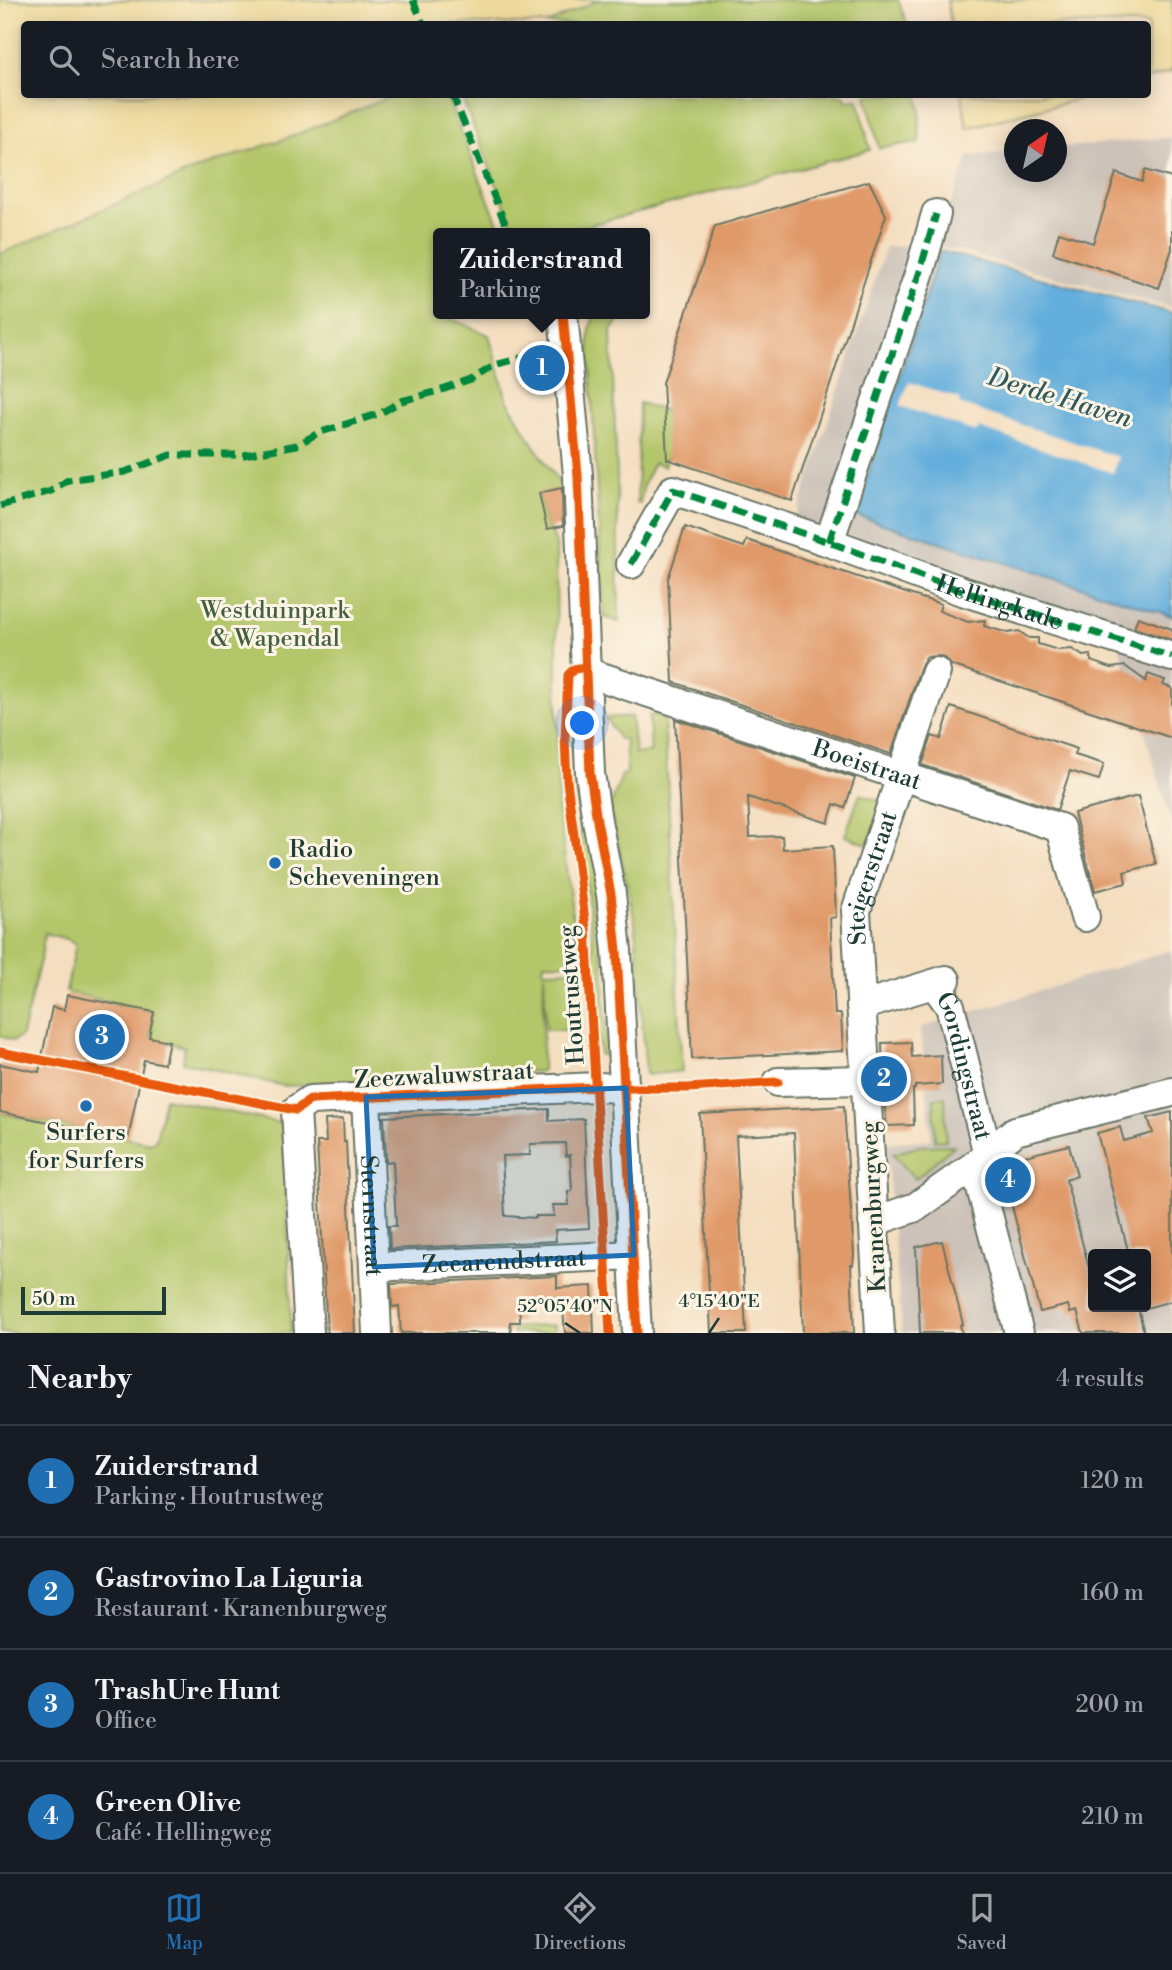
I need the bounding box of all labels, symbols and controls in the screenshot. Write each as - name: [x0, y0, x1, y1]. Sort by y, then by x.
- search box: [21, 21, 1151, 98]
- icon: search: [45, 41, 83, 79]
- text: Search here: [101, 44, 240, 76]
- north arrow: [1004, 119, 1067, 182]
- popup: [433, 228, 650, 319]
- text: Zuiderstrand: [460, 244, 623, 276]
- text: Parking: [460, 276, 541, 304]
- pin: 1: [519, 342, 565, 394]
- water label: Derde Haven: [983, 361, 1136, 435]
- street label: Hellingkade: [931, 569, 1066, 638]
- park label: Westduinpark & Wapendal: [199, 596, 351, 654]
- your location: [565, 706, 599, 740]
- street label: Boeistraat: [808, 733, 926, 798]
- street label: Steigerstraat: [842, 807, 905, 946]
- place label: Radio Scheveningen: [289, 835, 440, 893]
- marker: Radio Scheveningen: [267, 855, 283, 871]
- street label: Houtrustweg: [552, 924, 592, 1066]
- street label: Gordingstraat: [929, 986, 998, 1144]
- pin: 3: [79, 1011, 125, 1063]
- pin: 2: [861, 1053, 907, 1105]
- street label: Zeezwaluwstraat: [353, 1056, 535, 1096]
- marker: Surfers for Surfers: [78, 1098, 94, 1114]
- place label: Surfers for Surfers: [28, 1118, 144, 1176]
- street label: Kranenburgweg: [855, 1120, 893, 1293]
- street label: Sternstraat: [353, 1154, 388, 1278]
- pin: 4: [985, 1154, 1031, 1206]
- street label: Zeearendstraat: [421, 1243, 587, 1281]
- map controls: [1088, 1249, 1151, 1312]
- button: layers: [1088, 1249, 1151, 1312]
- scale bar: [21, 1284, 166, 1316]
- text: 50 m: [32, 1287, 76, 1311]
- text: 4°15'40"E: [678, 1290, 760, 1313]
- text: 52°05'40"N: [517, 1295, 613, 1318]
- text: Nearby: [28, 1360, 132, 1398]
- text: 4 results: [1056, 1365, 1144, 1393]
- text: Zuiderstrand: [95, 1451, 259, 1483]
- text: 1: [45, 1467, 57, 1495]
- text: 120 m: [1080, 1467, 1144, 1495]
- text: Parking · Houtrustweg: [95, 1483, 323, 1511]
- text: Gastrovino La Liguria: [95, 1563, 363, 1595]
- text: 2: [44, 1579, 58, 1607]
- text: 160 m: [1081, 1579, 1144, 1607]
- text: Restaurant · Kranenburgweg: [95, 1595, 387, 1623]
- text: TrashUre Hunt: [95, 1675, 280, 1707]
- text: 3: [44, 1691, 58, 1719]
- text: 200 m: [1076, 1691, 1144, 1719]
- text: Office: [95, 1707, 157, 1735]
- text: Green Olive: [95, 1787, 241, 1819]
- text: 4: [43, 1803, 59, 1831]
- text: 210 m: [1081, 1803, 1144, 1831]
- text: Café · Hellingweg: [95, 1819, 271, 1847]
- tab: Map: [165, 1889, 203, 1955]
- tab: Directions: [534, 1889, 626, 1955]
- tab: Saved: [957, 1889, 1007, 1955]

